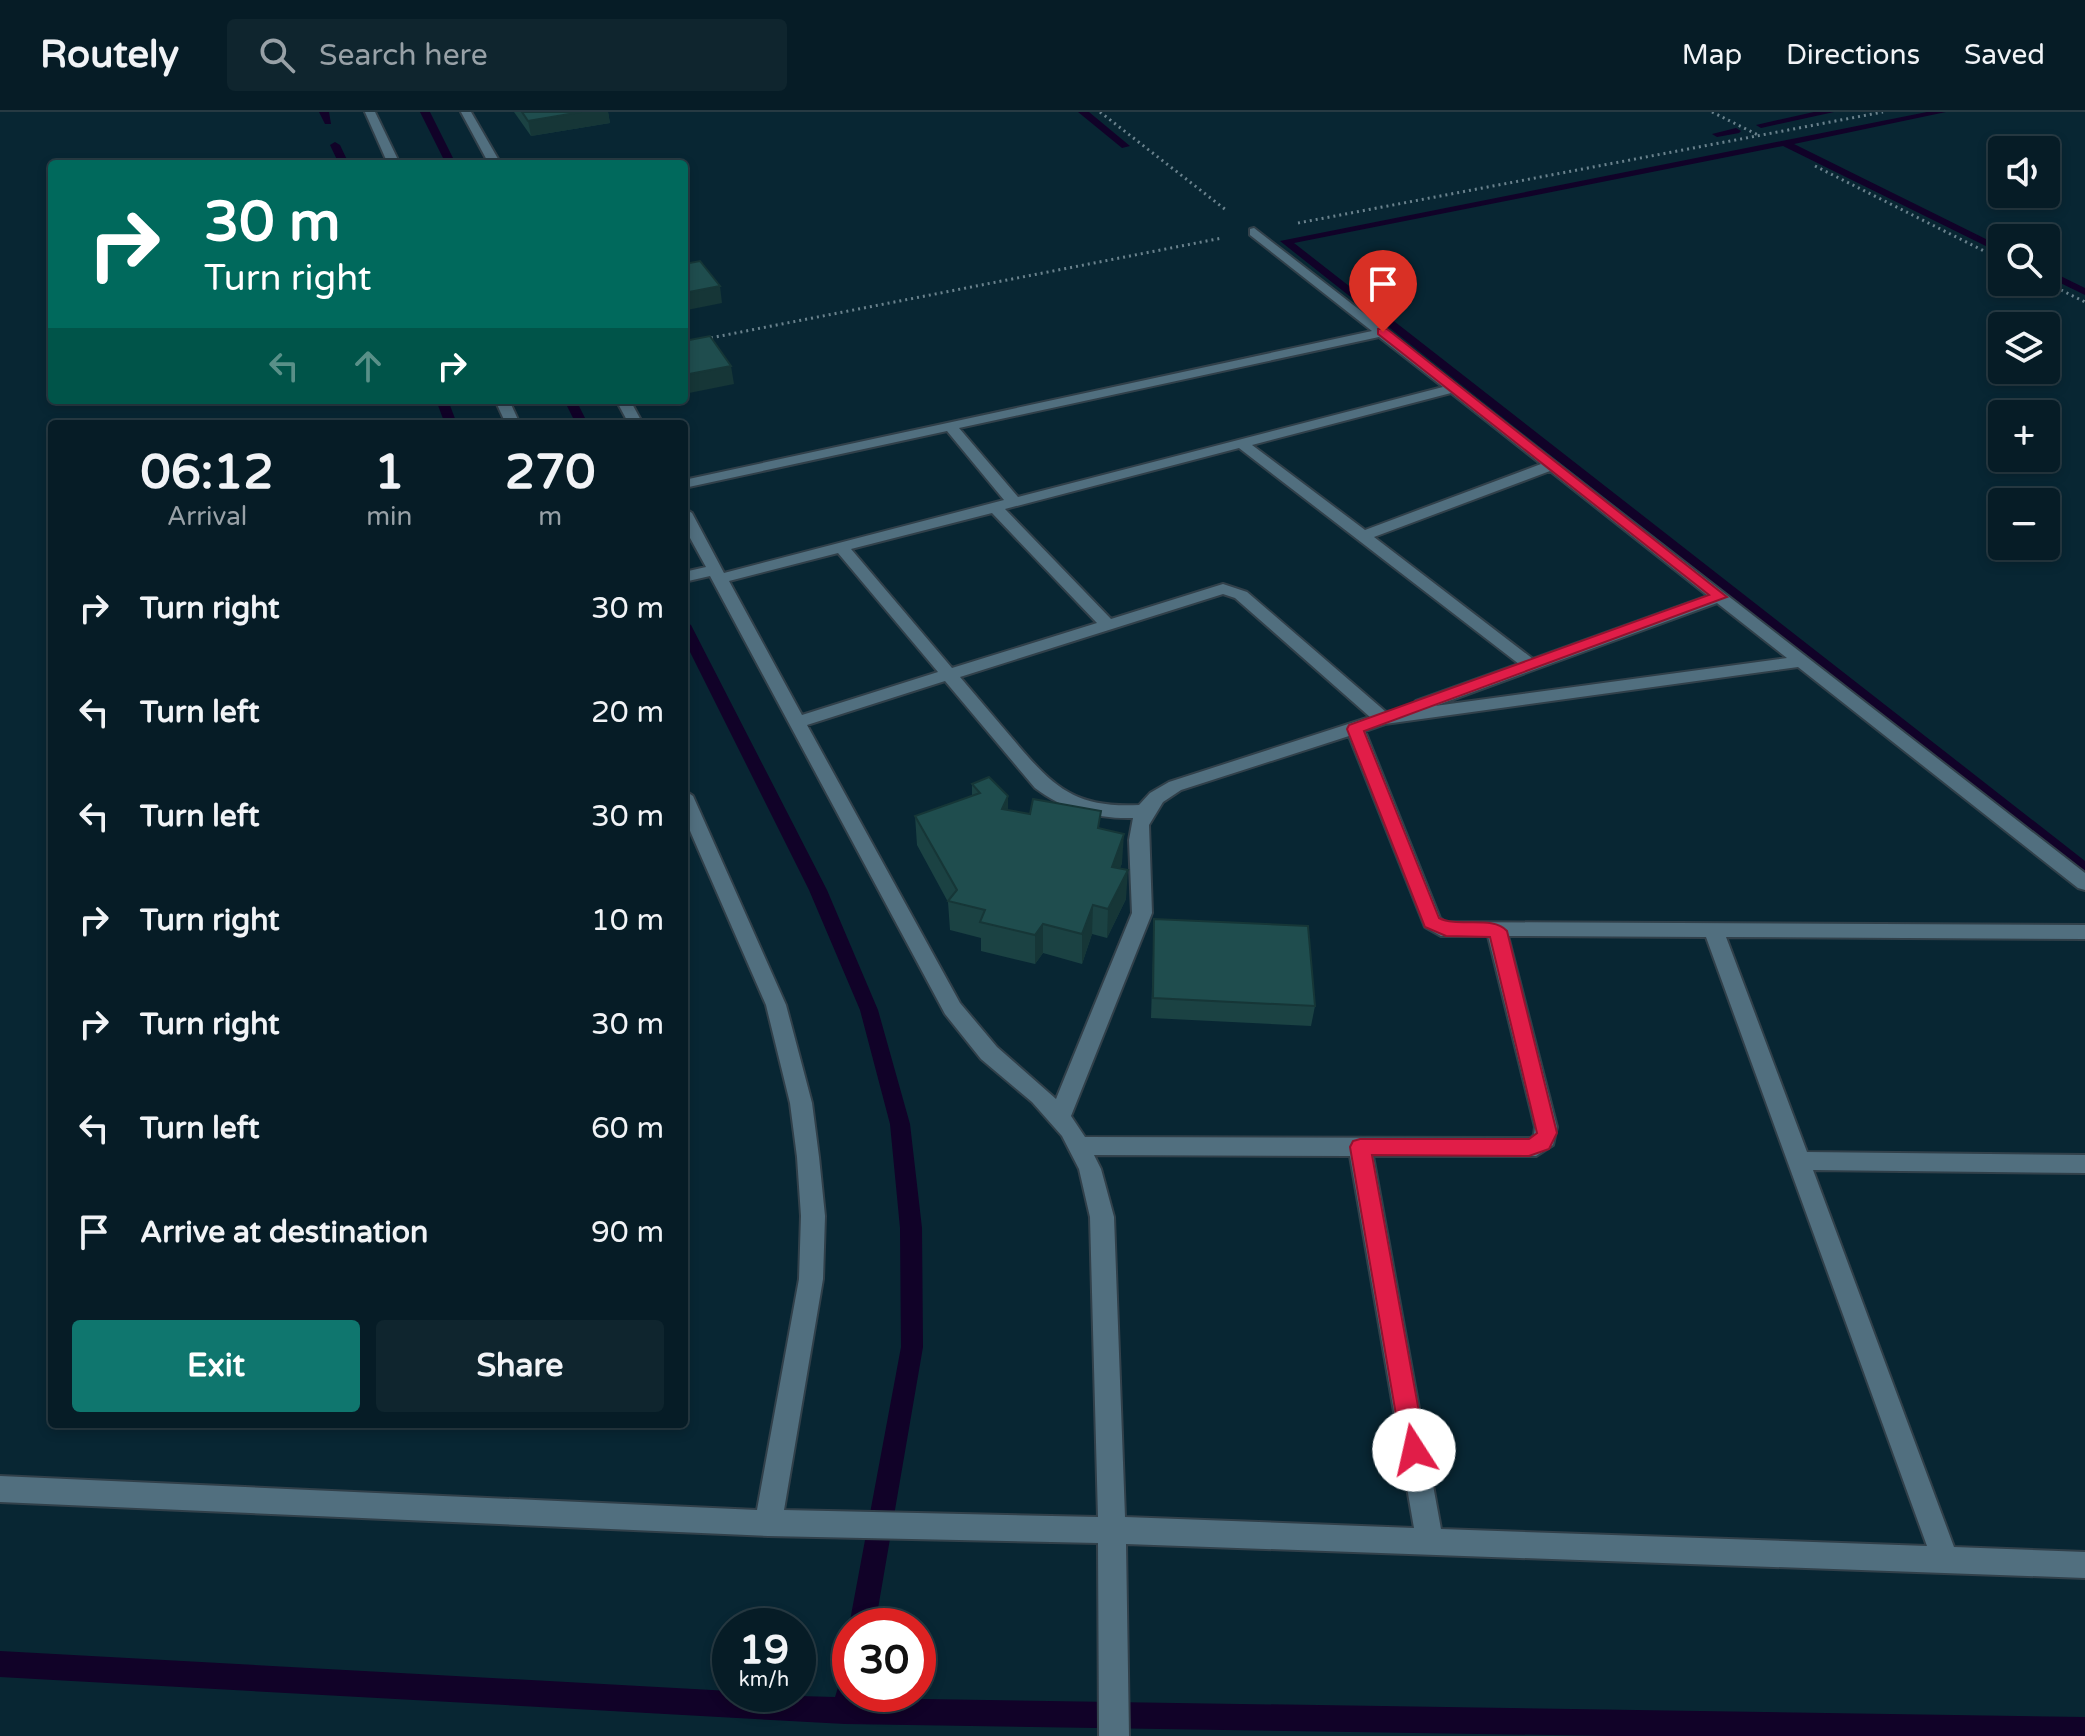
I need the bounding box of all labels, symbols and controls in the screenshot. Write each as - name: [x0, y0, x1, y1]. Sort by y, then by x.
- search box: [227, 19, 787, 91]
- text: Routely: [40, 32, 179, 78]
- icon: search: [255, 33, 299, 77]
- text: Search here: [319, 37, 488, 74]
- text: Map: [1682, 38, 1742, 72]
- text: Directions: [1786, 38, 1920, 72]
- text: Saved: [1964, 38, 2045, 72]
- map controls: [1988, 136, 2060, 560]
- button: sound: [1988, 136, 2060, 208]
- text: 30 m: [204, 189, 340, 256]
- icon: right: [72, 192, 176, 296]
- button: search: [1988, 224, 2060, 296]
- pin: [1349, 250, 1417, 332]
- text: Turn right: [204, 257, 371, 300]
- icon: arrive: [1361, 262, 1405, 306]
- button: layers: [1988, 312, 2060, 384]
- icon: left: [262, 344, 306, 388]
- icon: ahead: [346, 344, 390, 388]
- icon: right: [430, 344, 474, 388]
- button: +: [1988, 400, 2060, 472]
- text: 06:12: [141, 444, 274, 502]
- text: 1: [374, 444, 404, 502]
- text: 270: [505, 444, 595, 502]
- button: −: [1988, 488, 2060, 560]
- text: Arrival: [167, 501, 247, 532]
- text: min: [366, 501, 412, 532]
- text: m: [538, 501, 562, 532]
- icon: right: [72, 586, 116, 630]
- text: Turn right: [140, 590, 280, 627]
- text: 30 m: [591, 590, 664, 627]
- icon: left: [72, 690, 116, 734]
- text: Turn left: [140, 694, 259, 731]
- text: 20 m: [591, 694, 664, 731]
- icon: left: [72, 794, 116, 838]
- text: Turn left: [140, 798, 259, 835]
- text: 30 m: [591, 798, 664, 835]
- icon: right: [72, 898, 116, 942]
- text: Turn right: [140, 902, 280, 939]
- text: 10 m: [591, 902, 664, 939]
- icon: right: [72, 1002, 116, 1046]
- text: Turn right: [140, 1006, 280, 1043]
- text: 30 m: [591, 1006, 664, 1043]
- icon: left: [72, 1106, 116, 1150]
- text: Turn left: [140, 1110, 259, 1147]
- text: 60 m: [591, 1110, 664, 1147]
- icon: arrive: [72, 1210, 116, 1254]
- text: Arrive at destination: [140, 1214, 428, 1251]
- text: 90 m: [591, 1214, 664, 1251]
- button: Exit: [72, 1320, 360, 1412]
- button: Share: [376, 1320, 664, 1412]
- position arrow: [1372, 1408, 1456, 1492]
- speed limit sign: 30: [832, 1608, 936, 1712]
- text: 19: [739, 1626, 789, 1674]
- text: km/h: [739, 1668, 789, 1692]

